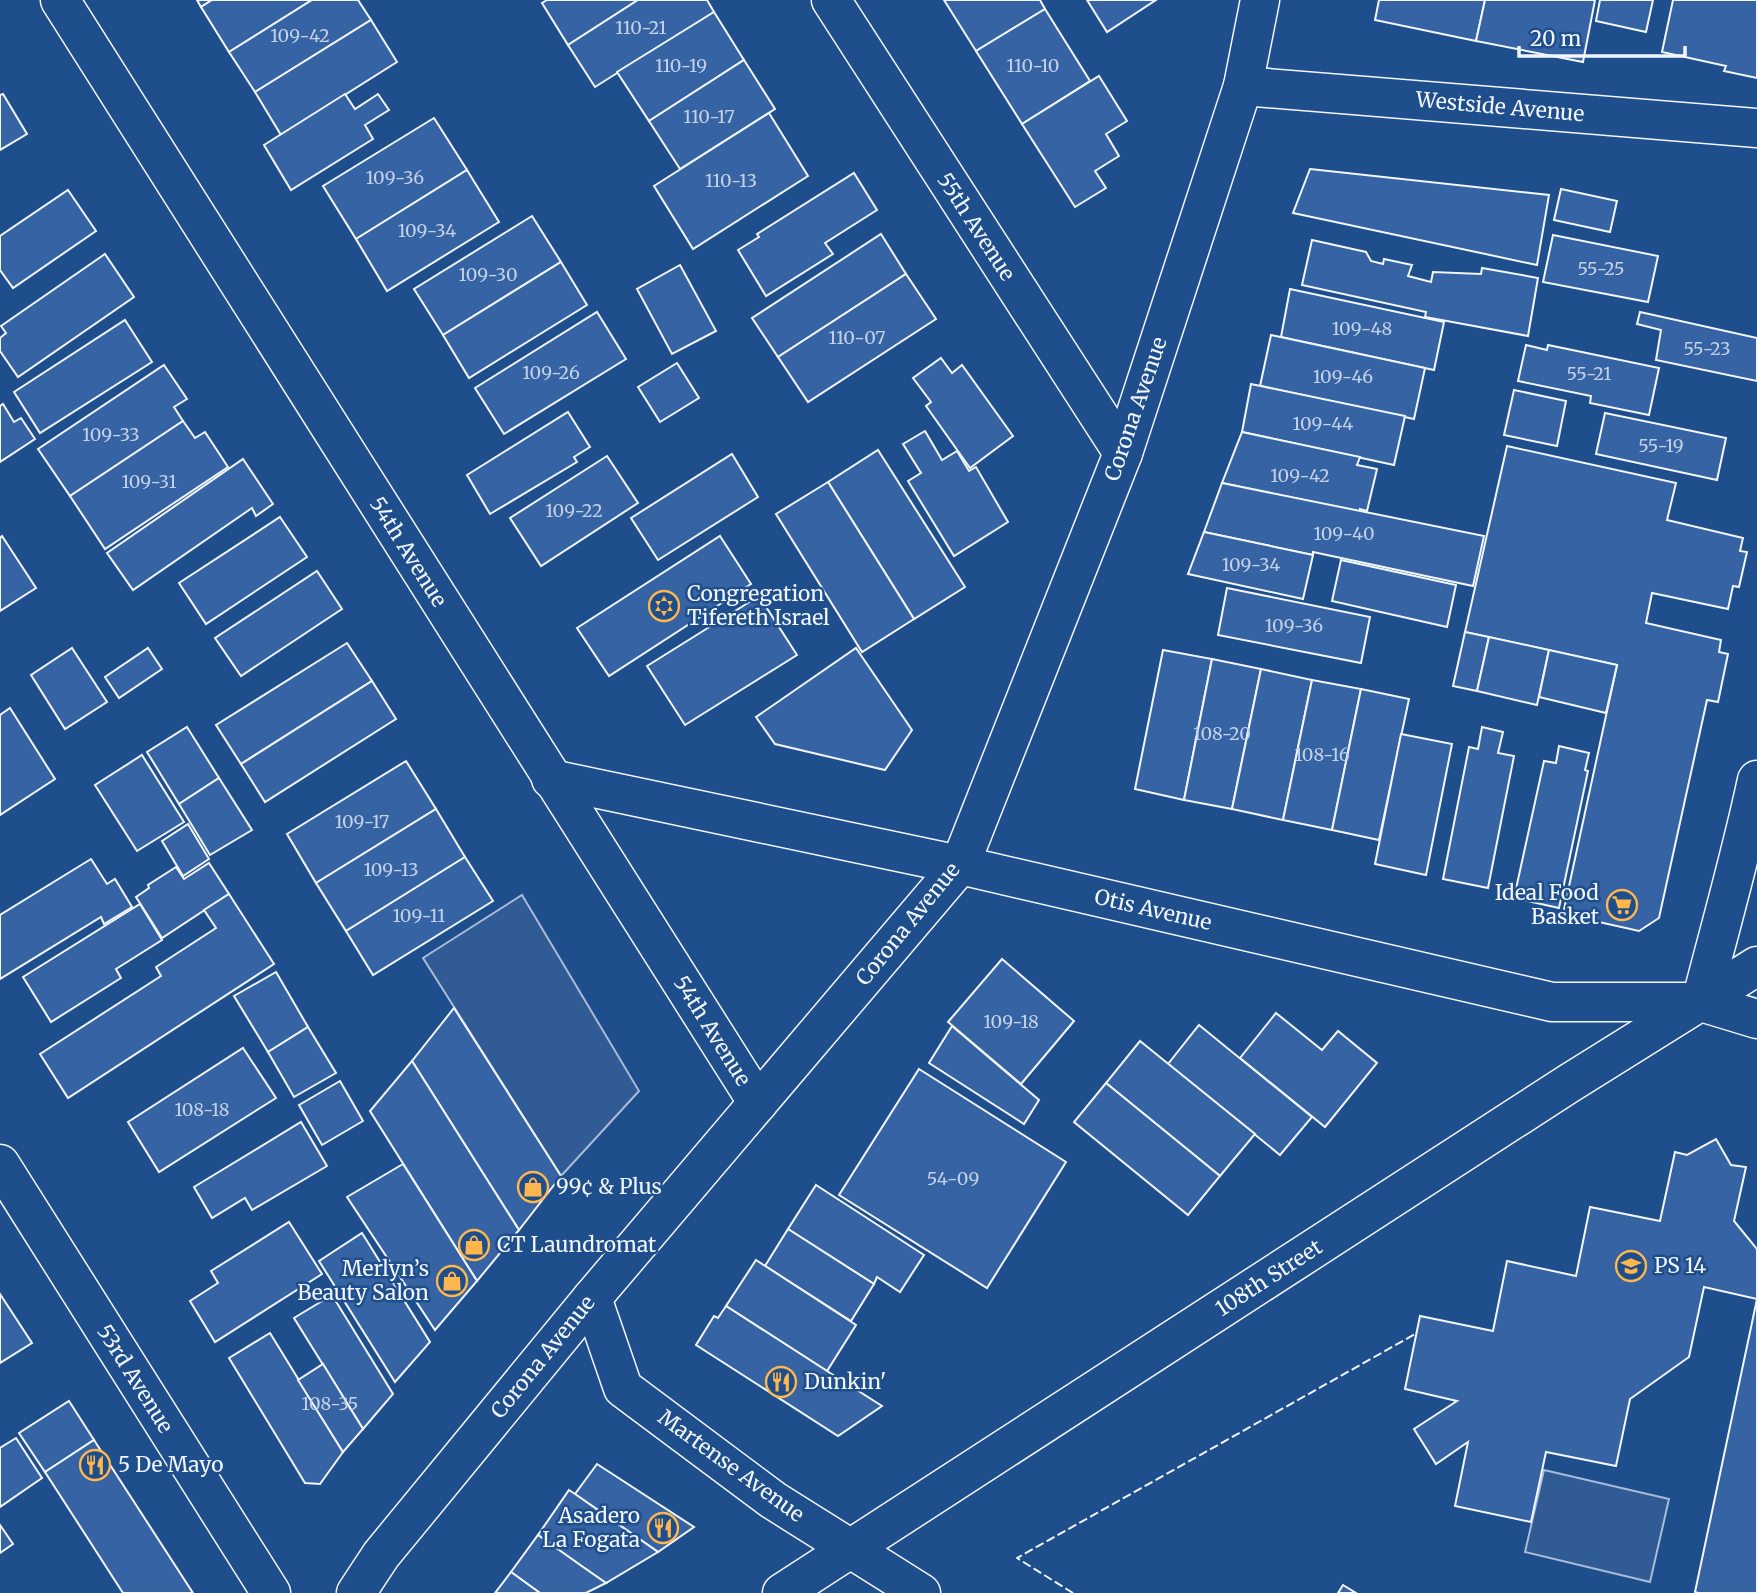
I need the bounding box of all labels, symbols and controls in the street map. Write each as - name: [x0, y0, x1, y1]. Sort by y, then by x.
- scale bar: [1519, 14, 1685, 58]
- house number: 110-21: [615, 16, 667, 39]
- house number: 109-42: [270, 24, 330, 47]
- text: 20 m: [1530, 25, 1582, 52]
- house number: 110-19: [655, 54, 707, 77]
- house number: 110-10: [1007, 54, 1059, 77]
- street label: Westside Avenue: [1414, 86, 1585, 127]
- house number: 110-17: [683, 105, 735, 128]
- house number: 109-36: [366, 166, 424, 189]
- street label: 55th Avenue: [932, 168, 1021, 286]
- house number: 110-13: [705, 169, 757, 192]
- house number: 109-34: [398, 219, 456, 242]
- house number: 55-25: [1577, 257, 1625, 280]
- house number: 109-30: [458, 263, 518, 286]
- house number: 109-48: [1332, 317, 1392, 340]
- house number: 110-07: [828, 326, 886, 349]
- street label: Corona Avenue: [1098, 333, 1173, 484]
- house number: 55-23: [1684, 337, 1730, 360]
- house number: 109-26: [522, 361, 580, 384]
- house number: 55-21: [1567, 362, 1611, 385]
- house number: 109-46: [1313, 365, 1373, 388]
- house number: 109-44: [1293, 412, 1353, 435]
- house number: 109-33: [82, 423, 140, 446]
- house number: 55-19: [1638, 434, 1684, 457]
- house number: 109-42: [1270, 464, 1330, 487]
- house number: 109-31: [121, 470, 177, 493]
- street label: 54th Avenue: [364, 492, 453, 612]
- house number: 109-22: [545, 499, 603, 522]
- house number: 109-40: [1313, 522, 1375, 545]
- house number: 109-34: [1222, 553, 1280, 576]
- place label: Congregation Tifereth Israel: [687, 580, 830, 631]
- synagogue icon: Congregation Tifereth Israel: [647, 589, 681, 623]
- house number: 109-36: [1265, 614, 1323, 637]
- house number: 108-20: [1193, 722, 1251, 745]
- house number: 108-16: [1294, 743, 1350, 766]
- house number: 109-17: [335, 810, 389, 833]
- street label: Corona Avenue: [850, 857, 966, 991]
- house number: 109-13: [363, 858, 419, 881]
- place label: Ideal Food Basket: [1495, 879, 1599, 930]
- street label: Otis Avenue: [1092, 883, 1214, 936]
- supermarket icon: Ideal Food Basket: [1605, 888, 1639, 922]
- house number: 109-11: [393, 904, 445, 927]
- street label: 54th Avenue: [668, 971, 757, 1091]
- house number: 109-18: [983, 1010, 1039, 1033]
- house number: 108-18: [174, 1098, 230, 1121]
- house number: 54-09: [927, 1167, 979, 1190]
- shop icon: 99¢ & Plus: [516, 1170, 550, 1204]
- place label: 99¢ & Plus: [556, 1173, 662, 1200]
- shop icon: CT Laundromat: [457, 1228, 491, 1262]
- place label: CT Laundromat: [497, 1231, 656, 1258]
- street label: 108th Street: [1210, 1233, 1327, 1322]
- school or university icon: PS 14: [1614, 1249, 1648, 1283]
- place label: PS 14: [1654, 1252, 1706, 1279]
- place label: Merlyn’s Beauty Salon: [297, 1255, 429, 1306]
- shop icon: Merlyn’s Beauty Salon: [435, 1264, 469, 1298]
- street label: Corona Avenue: [485, 1290, 601, 1424]
- street label: 53rd Avenue: [91, 1319, 179, 1438]
- restaurant icon: Dunkin': [764, 1365, 798, 1399]
- place label: Dunkin': [804, 1368, 886, 1395]
- house number: 108-35: [302, 1392, 358, 1415]
- street label: Martense Avenue: [653, 1403, 810, 1528]
- restaurant icon: 5 De Mayo: [78, 1448, 112, 1482]
- place label: 5 De Mayo: [118, 1451, 223, 1478]
- place label: Asadero La Fogata: [542, 1502, 640, 1553]
- restaurant icon: Asadero La Fogata: [646, 1511, 680, 1545]

